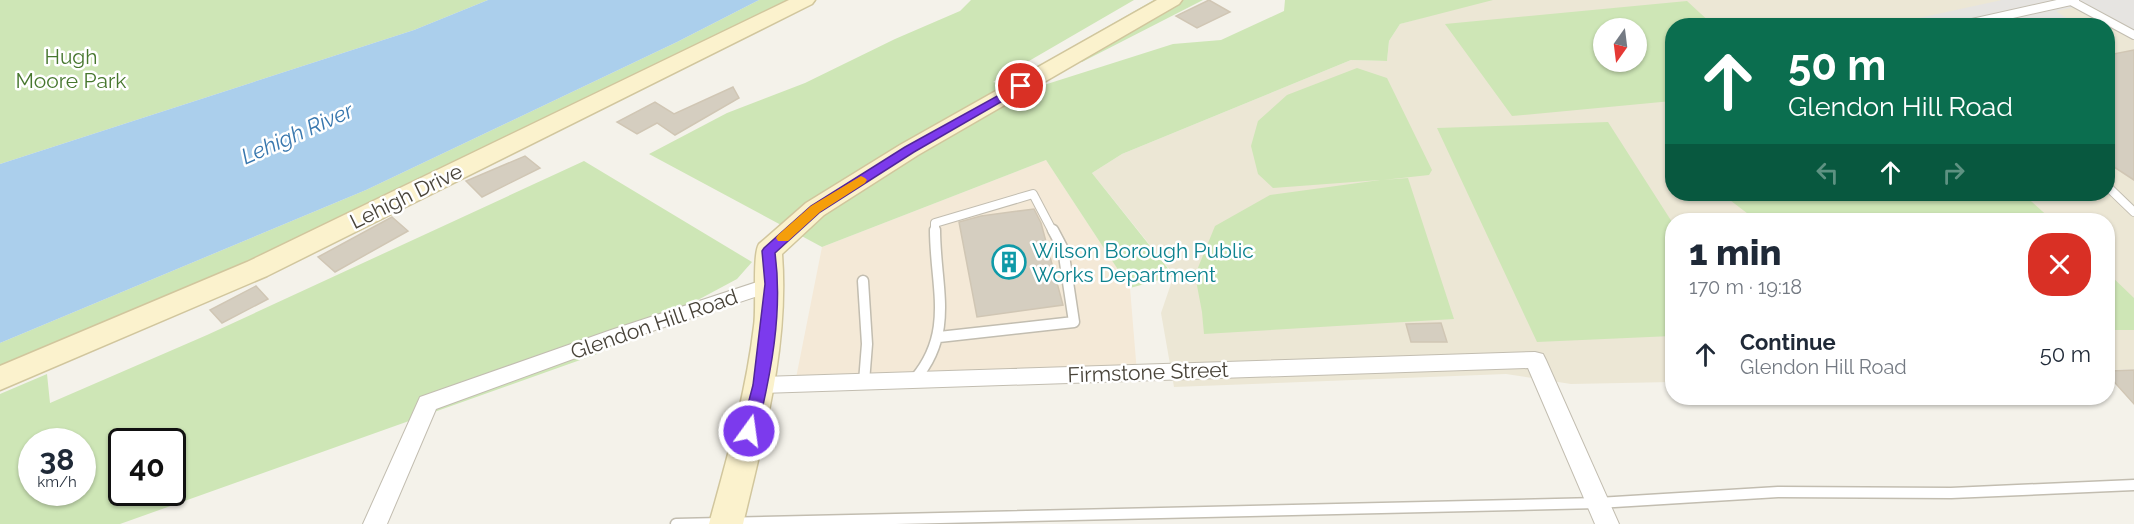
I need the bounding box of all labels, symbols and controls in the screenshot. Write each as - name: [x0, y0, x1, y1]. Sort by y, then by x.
- north arrow: [1593, 18, 1647, 72]
- map controls: [1593, 18, 1647, 72]
- text: 50 m: [1788, 41, 1886, 90]
- icon: ahead: [1689, 42, 1767, 120]
- park label: Hugh Moore Park: [16, 44, 126, 93]
- pin: [995, 60, 1046, 111]
- icon: arrive: [1004, 69, 1037, 102]
- text: Glendon Hill Road: [1788, 91, 2013, 122]
- water label: Lehigh River: [237, 96, 358, 169]
- icon: left: [1811, 156, 1844, 189]
- icon: ahead: [1874, 156, 1907, 189]
- icon: right: [1937, 156, 1970, 189]
- street label: Lehigh Drive: [346, 158, 466, 234]
- text: 1 min: [1689, 231, 1781, 273]
- button: close: [2028, 233, 2091, 296]
- place label: Wilson Borough Public Works Department: [1032, 238, 1254, 287]
- building icon: Wilson Borough Public Works Department: [991, 244, 1027, 280]
- text: 170 m · 19:18: [1689, 275, 1802, 299]
- street label: Glendon Hill Road: [567, 284, 741, 364]
- text: Continue: [1740, 329, 1836, 355]
- icon: ahead: [1689, 338, 1722, 371]
- text: 50 m: [2040, 341, 2091, 367]
- text: Glendon Hill Road: [1740, 355, 1907, 379]
- street label: Firmstone Street: [1067, 357, 1229, 387]
- position arrow: [717, 399, 781, 463]
- speed limit sign: 40: [108, 428, 186, 506]
- text: 38: [40, 442, 74, 477]
- text: km/h: [37, 473, 77, 491]

